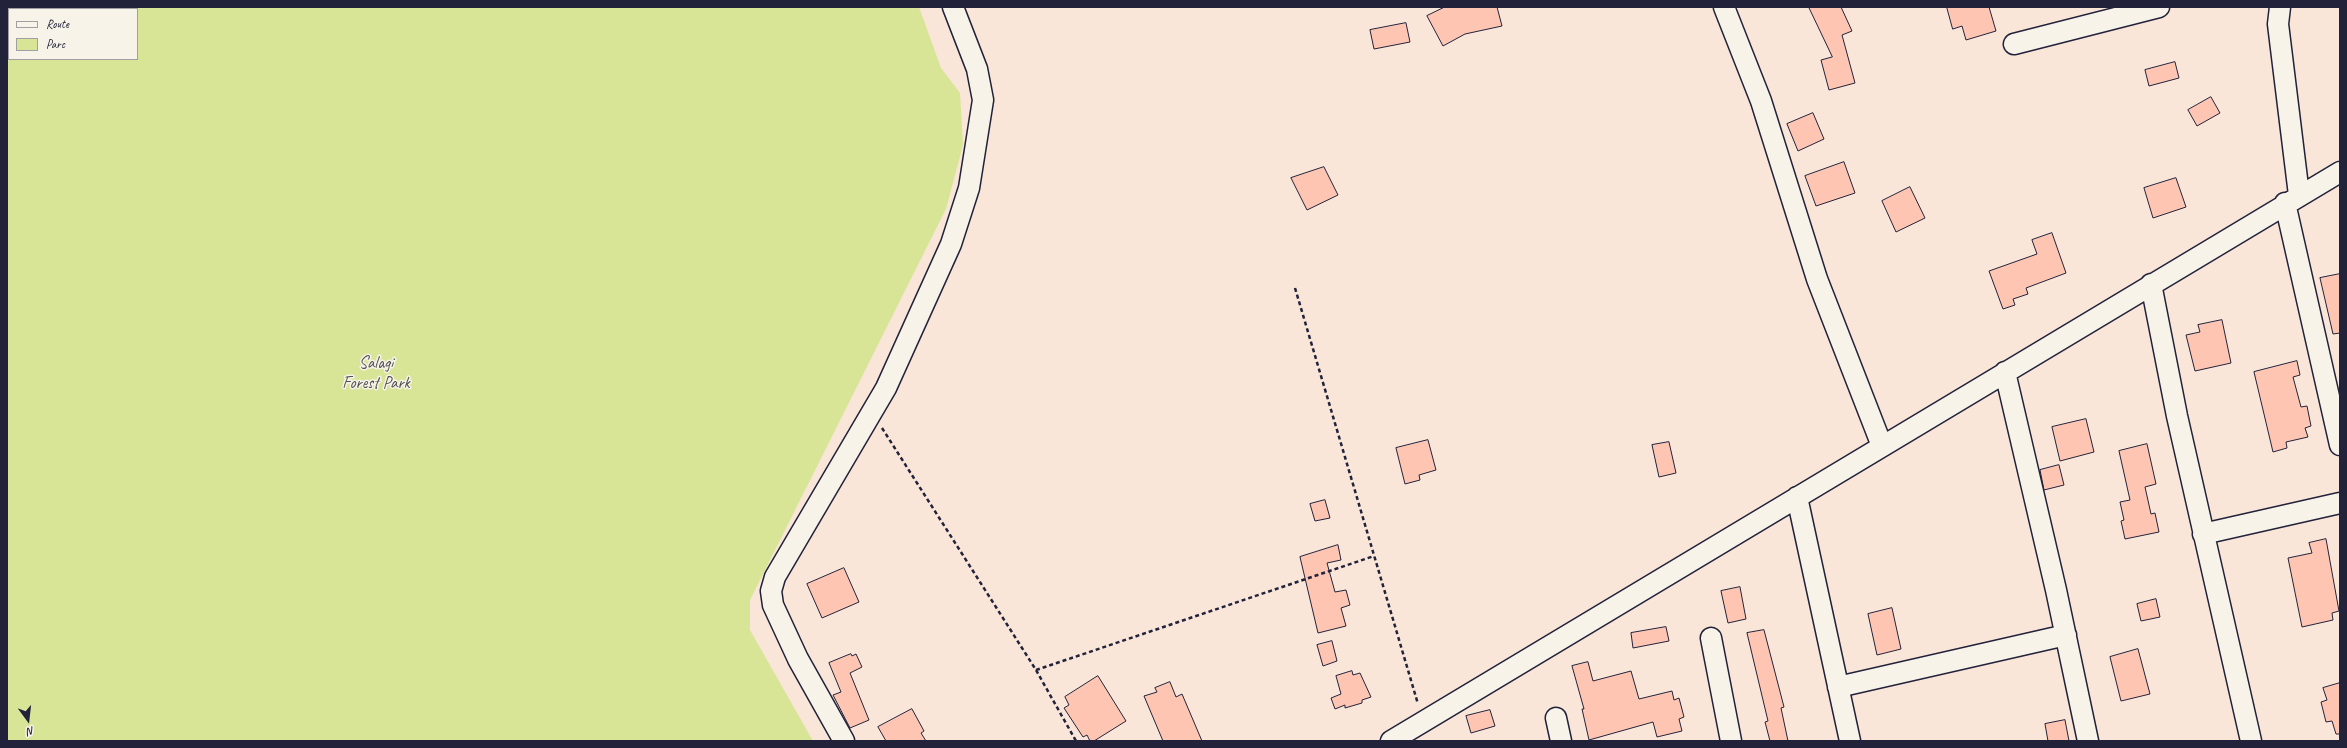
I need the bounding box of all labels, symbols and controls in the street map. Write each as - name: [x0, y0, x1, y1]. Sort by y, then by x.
- legend: [8, 8, 138, 60]
- text: Route: [46, 16, 69, 32]
- text: Parc: [46, 36, 65, 52]
- park label: Salagi Forest Park: [342, 354, 410, 394]
- north arrow: [8, 700, 48, 740]
- text: N: [26, 724, 36, 739]

